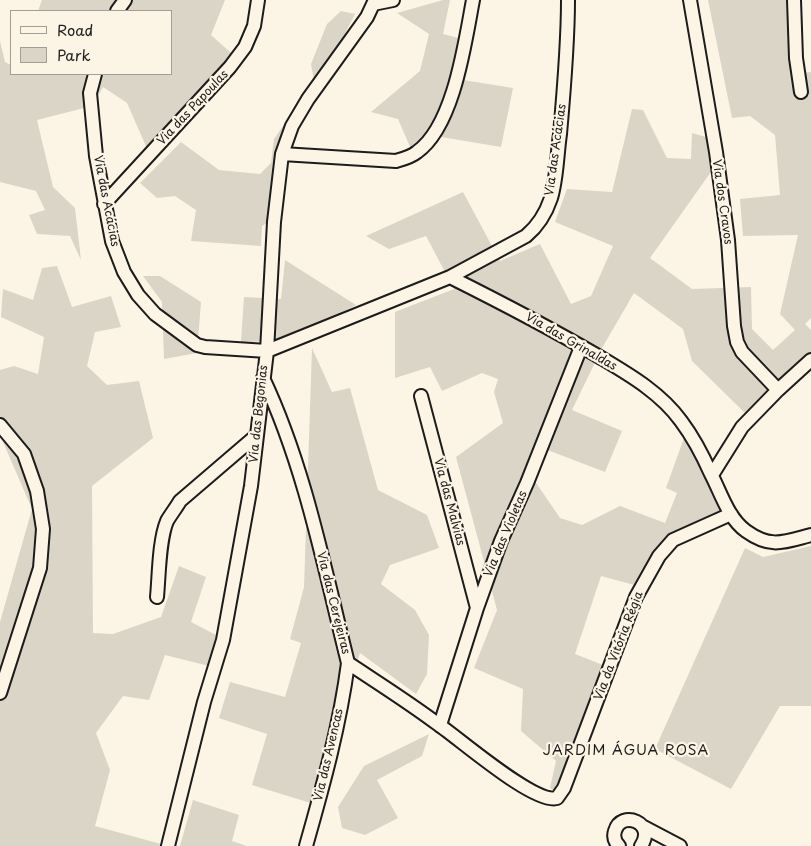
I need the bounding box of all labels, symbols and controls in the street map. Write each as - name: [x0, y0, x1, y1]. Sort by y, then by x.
- legend: [10, 10, 172, 75]
- text: Road: [57, 18, 93, 41]
- text: Park: [57, 43, 91, 66]
- street label: Via das Papoulas: [155, 67, 231, 149]
- street label: Via das Acácias: [542, 103, 570, 197]
- street label: Via das Acácias: [90, 154, 122, 248]
- street label: Via dos Cravos: [709, 159, 735, 245]
- street label: Via das Grinaldas: [523, 310, 619, 374]
- street label: Via das Begonias: [247, 364, 271, 464]
- street label: Via das Malvias: [430, 457, 468, 547]
- street label: Via das Violetas: [481, 489, 531, 579]
- street label: Via das Cerejeiras: [313, 550, 353, 656]
- street label: Via da Vitória Régia: [592, 589, 646, 703]
- street label: Via das Avencas: [311, 707, 347, 803]
- district label: JARDIM ÁGUA ROSA: [542, 743, 710, 759]

